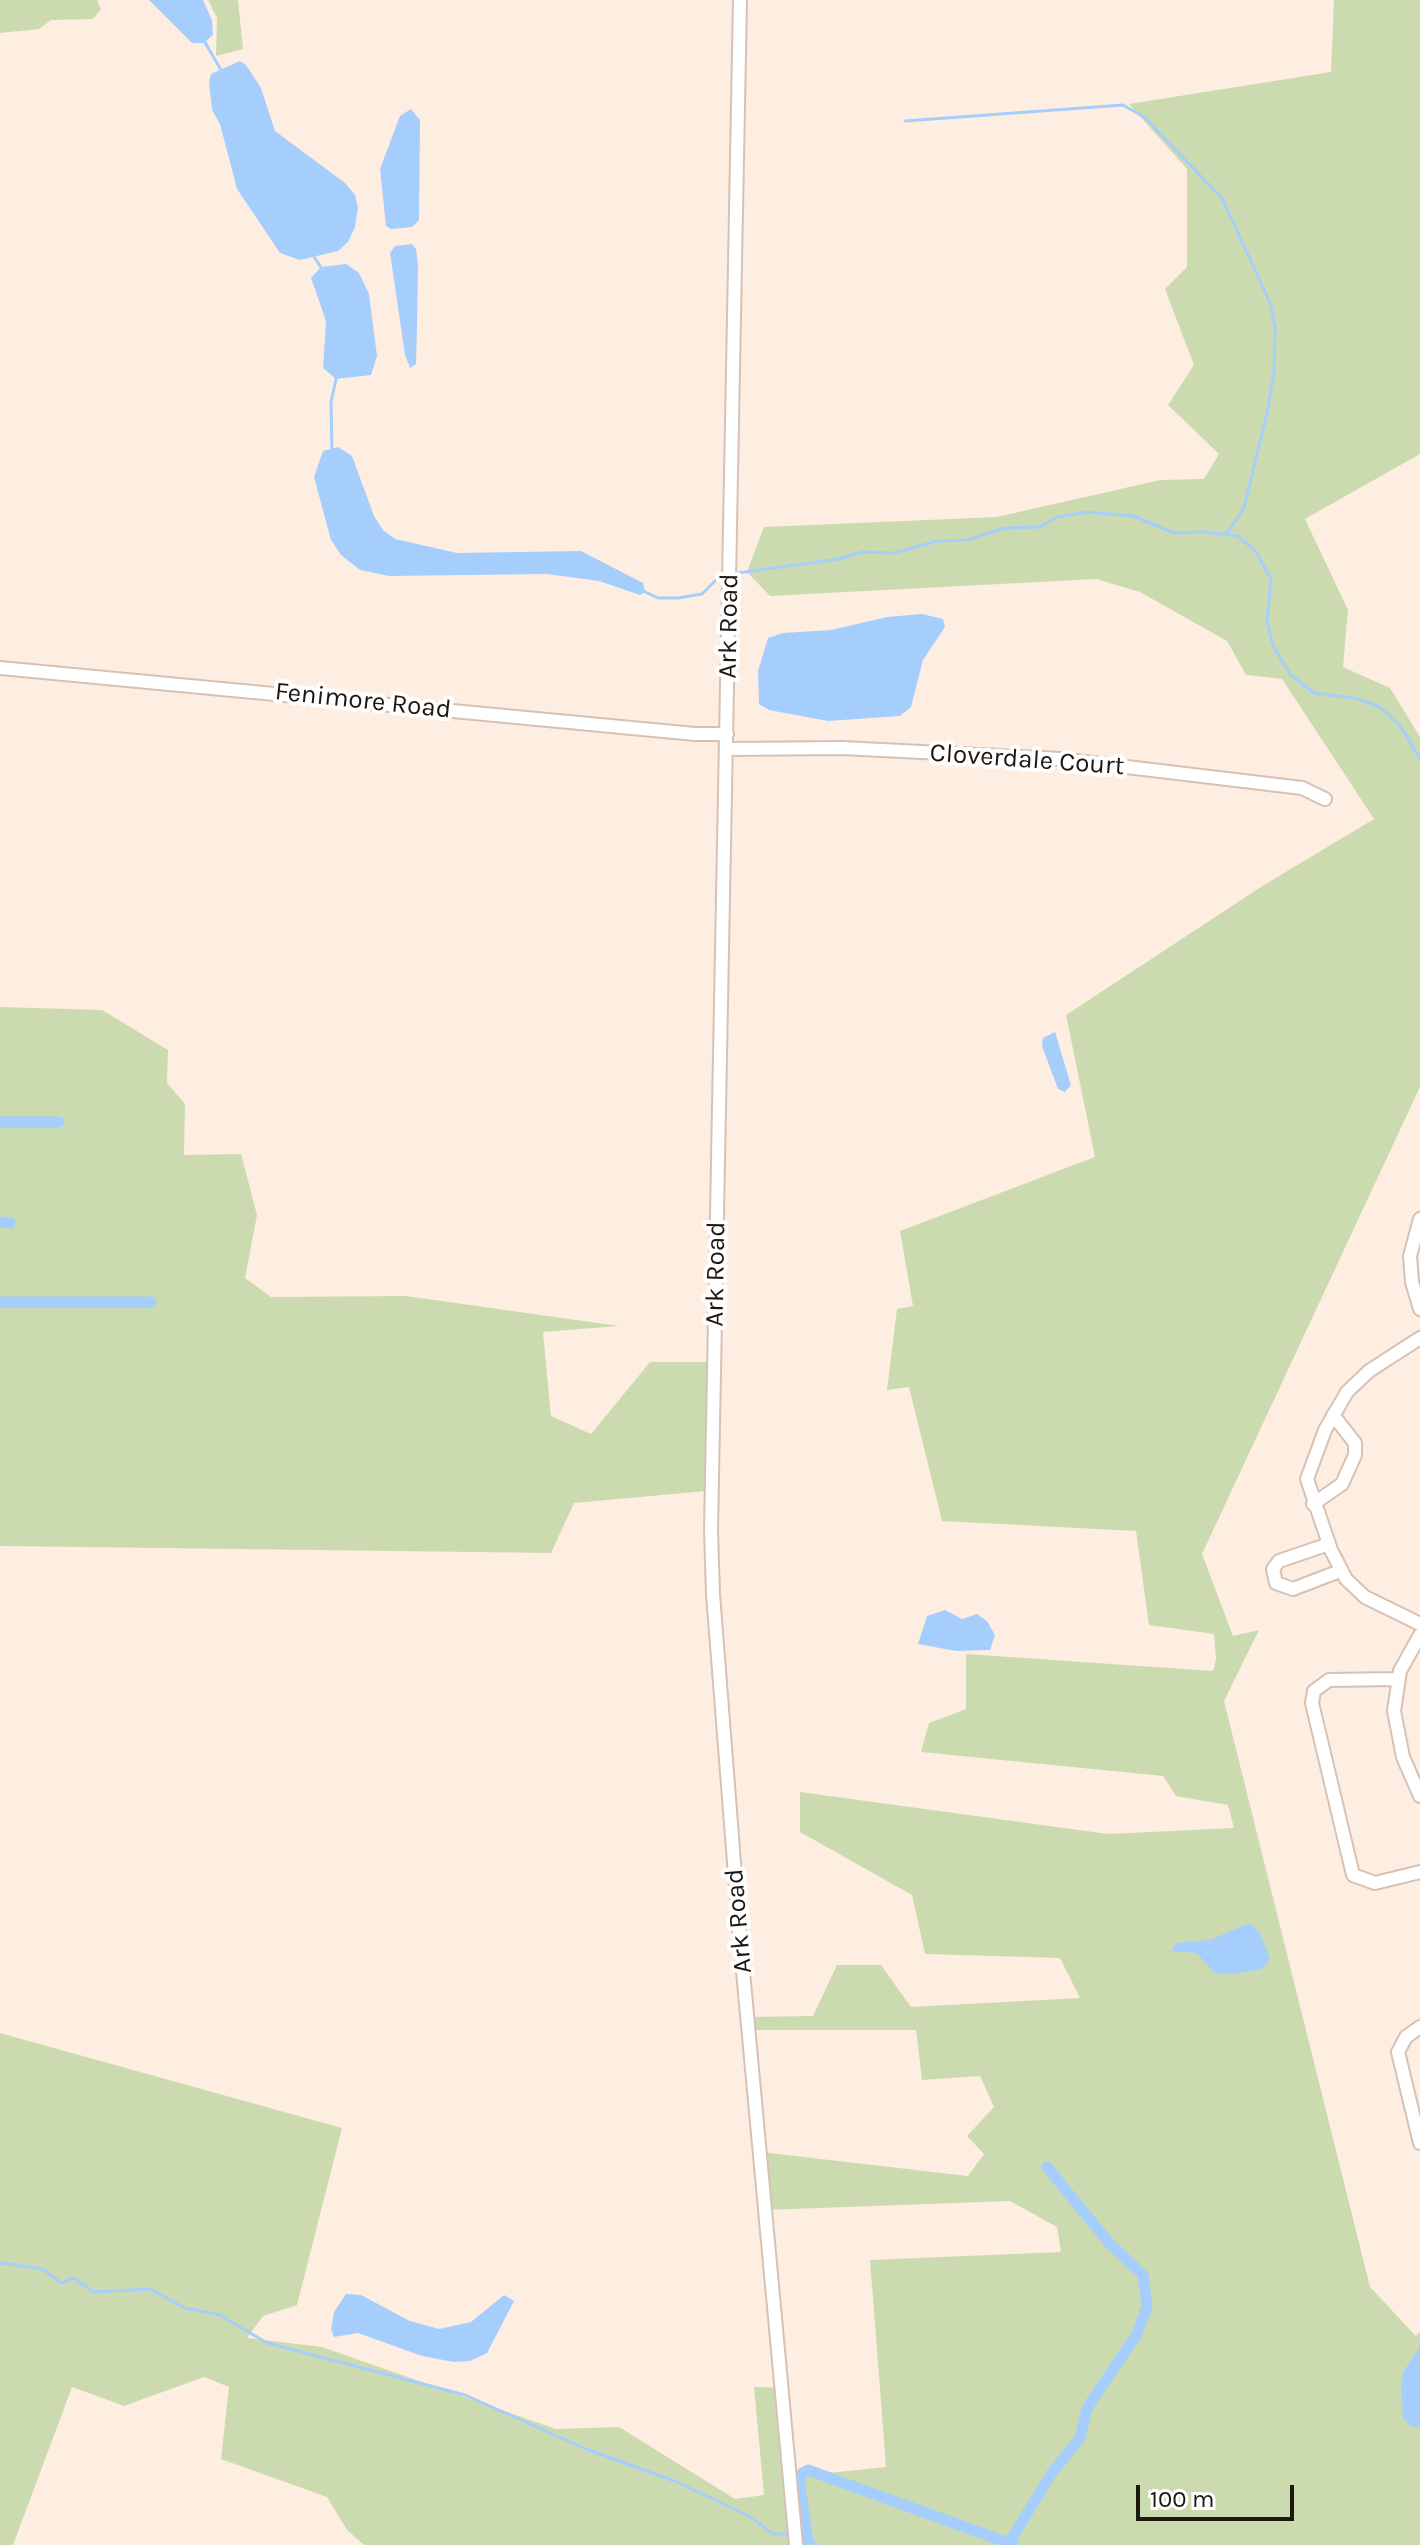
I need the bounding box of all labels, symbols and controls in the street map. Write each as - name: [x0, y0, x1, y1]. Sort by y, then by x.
- street label: Ark Road: [712, 573, 746, 679]
- street label: Fenimore Road: [273, 676, 453, 726]
- street label: Cloverdale Court: [929, 738, 1125, 782]
- street label: Ark Road: [699, 1221, 733, 1327]
- street label: Ark Road: [719, 1867, 759, 1975]
- scale bar: [1140, 2469, 1298, 2519]
- text: 100 m: [1150, 2485, 1215, 2513]

